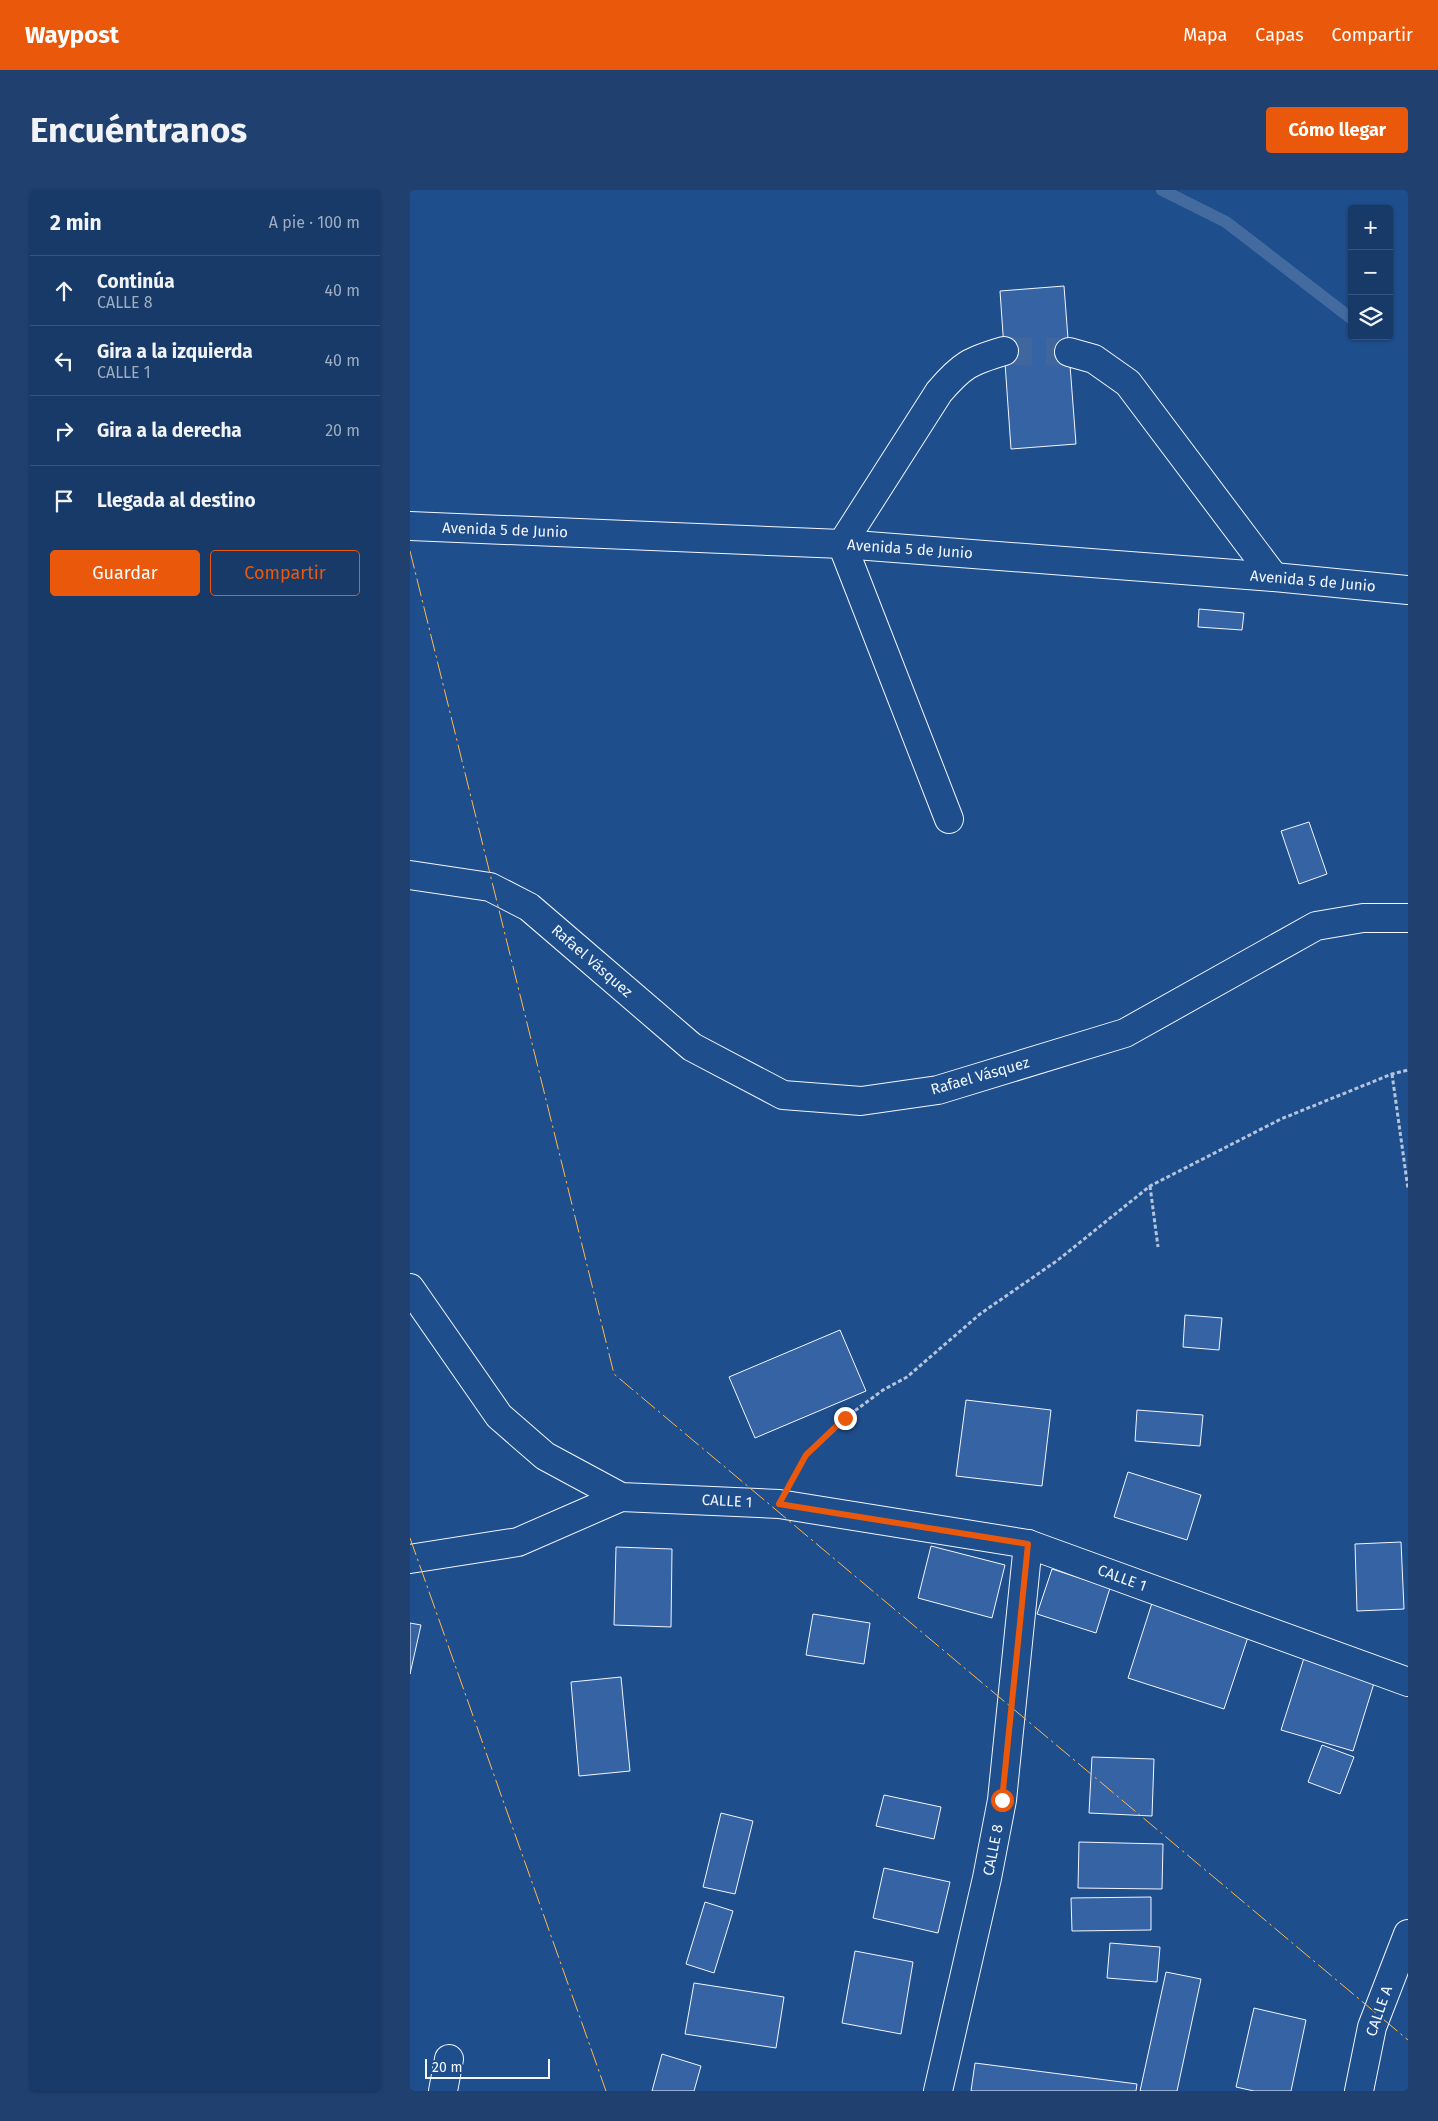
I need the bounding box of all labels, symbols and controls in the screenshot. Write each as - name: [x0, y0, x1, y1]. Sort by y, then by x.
- text: Waypost: [25, 21, 119, 49]
- text: Mapa: [1183, 24, 1227, 46]
- text: Capas: [1255, 24, 1304, 46]
- text: Compartir: [1332, 24, 1413, 46]
- button: Cómo llegar: [1266, 107, 1408, 153]
- text: Encuéntranos: [30, 109, 247, 151]
- map controls: [1348, 205, 1393, 340]
- button: +: [1348, 205, 1393, 250]
- text: 2 min: [50, 210, 102, 236]
- text: A pie · 100 m: [269, 213, 360, 232]
- button: −: [1348, 250, 1393, 295]
- text: Continúa: [97, 270, 175, 293]
- icon: ahead: [50, 277, 78, 305]
- text: 40 m: [325, 281, 360, 300]
- text: CALLE 8: [97, 293, 153, 312]
- button: layers: [1348, 295, 1393, 340]
- text: Gira a la izquierda: [97, 340, 253, 363]
- icon: left: [50, 347, 78, 375]
- text: 40 m: [325, 351, 360, 370]
- text: CALLE 1: [97, 363, 151, 382]
- icon: right: [50, 417, 78, 445]
- text: Gira a la derecha: [97, 419, 242, 442]
- text: 20 m: [325, 421, 360, 440]
- icon: arrive: [50, 487, 78, 515]
- text: Llegada al destino: [97, 489, 256, 512]
- street label: Avenida 5 de Junio: [442, 519, 568, 541]
- street label: Avenida 5 de Junio: [847, 536, 973, 562]
- button: Guardar: [50, 550, 200, 596]
- button: Compartir: [210, 550, 360, 596]
- street label: Avenida 5 de Junio: [1249, 567, 1377, 595]
- street label: Rafael Vásquez: [548, 921, 637, 1001]
- street label: Rafael Vásquez: [929, 1053, 1032, 1099]
- route end: [834, 1407, 857, 1430]
- street label: CALLE 1: [701, 1491, 753, 1511]
- street label: CALLE 1: [1095, 1561, 1149, 1595]
- route start: [991, 1789, 1014, 1812]
- street label: CALLE 8: [979, 1823, 1007, 1877]
- street label: CALLE A: [1362, 1983, 1396, 2039]
- scale bar: [425, 2056, 550, 2079]
- text: 20 m: [432, 2059, 462, 2076]

